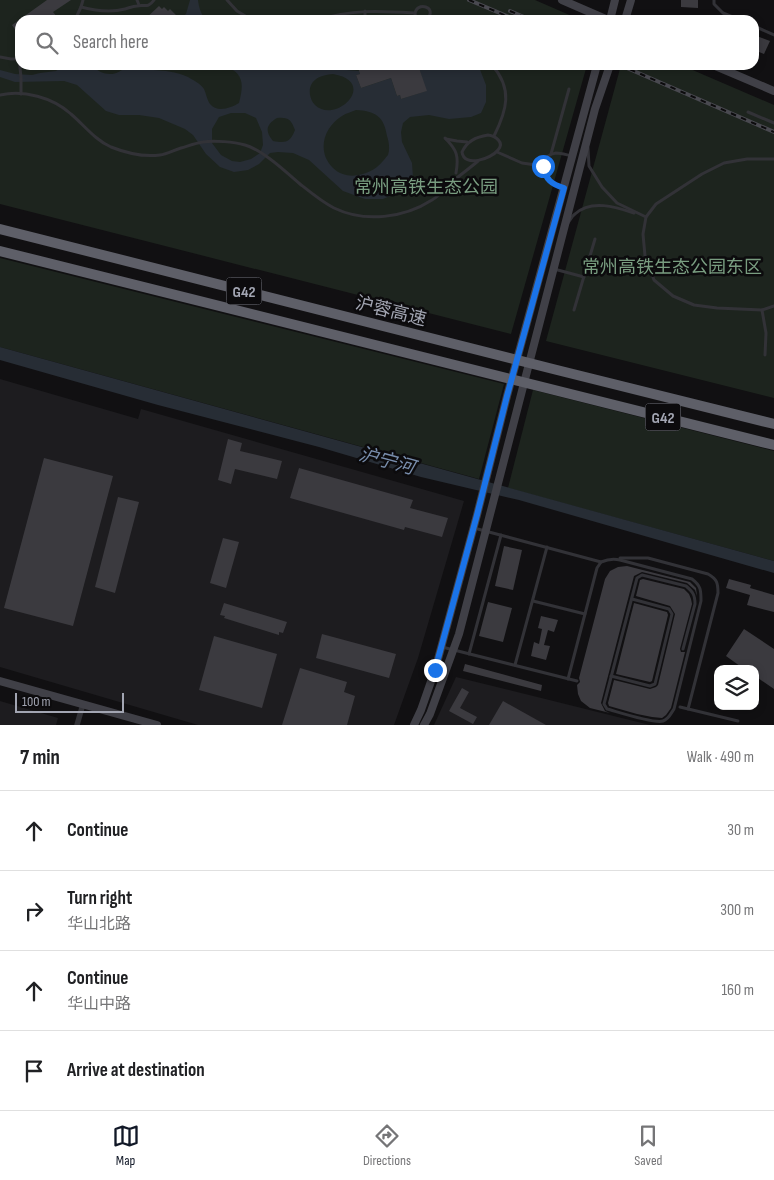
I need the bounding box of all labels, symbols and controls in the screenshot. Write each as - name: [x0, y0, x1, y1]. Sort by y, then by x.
- search box: [15, 15, 759, 70]
- icon: search: [33, 29, 61, 57]
- text: Search here: [73, 31, 149, 54]
- route start: [532, 155, 555, 178]
- park label: 常州高铁生态公园: [354, 177, 498, 198]
- park label: 常州高铁生态公园东区: [582, 257, 762, 278]
- road number: G42: [226, 278, 262, 304]
- street label: 沪蓉高速: [353, 293, 428, 330]
- road number: G42: [646, 404, 680, 431]
- water label: 沪宁河: [356, 443, 421, 481]
- route end: [424, 659, 447, 682]
- map controls: [714, 665, 759, 710]
- button: layers: [714, 665, 759, 710]
- scale bar: [15, 690, 124, 713]
- text: 100 m: [22, 693, 51, 710]
- text: 7 min: [20, 745, 60, 770]
- text: Walk · 490 m: [687, 748, 754, 767]
- icon: ahead: [20, 817, 48, 845]
- text: Continue: [67, 819, 128, 842]
- text: 30 m: [727, 821, 754, 840]
- text: Turn right: [67, 887, 132, 910]
- icon: right: [20, 897, 48, 925]
- text: 300 m: [720, 901, 754, 920]
- text: 华山北路: [67, 915, 131, 934]
- text: Continue: [67, 967, 128, 990]
- icon: ahead: [20, 977, 48, 1005]
- text: 160 m: [721, 981, 754, 1000]
- text: 华山中路: [67, 995, 131, 1014]
- icon: arrive: [20, 1057, 48, 1085]
- text: Arrive at destination: [67, 1059, 205, 1082]
- tab: Map: [112, 1122, 140, 1169]
- tab: Directions: [363, 1122, 411, 1169]
- tab: Saved: [634, 1122, 662, 1169]

